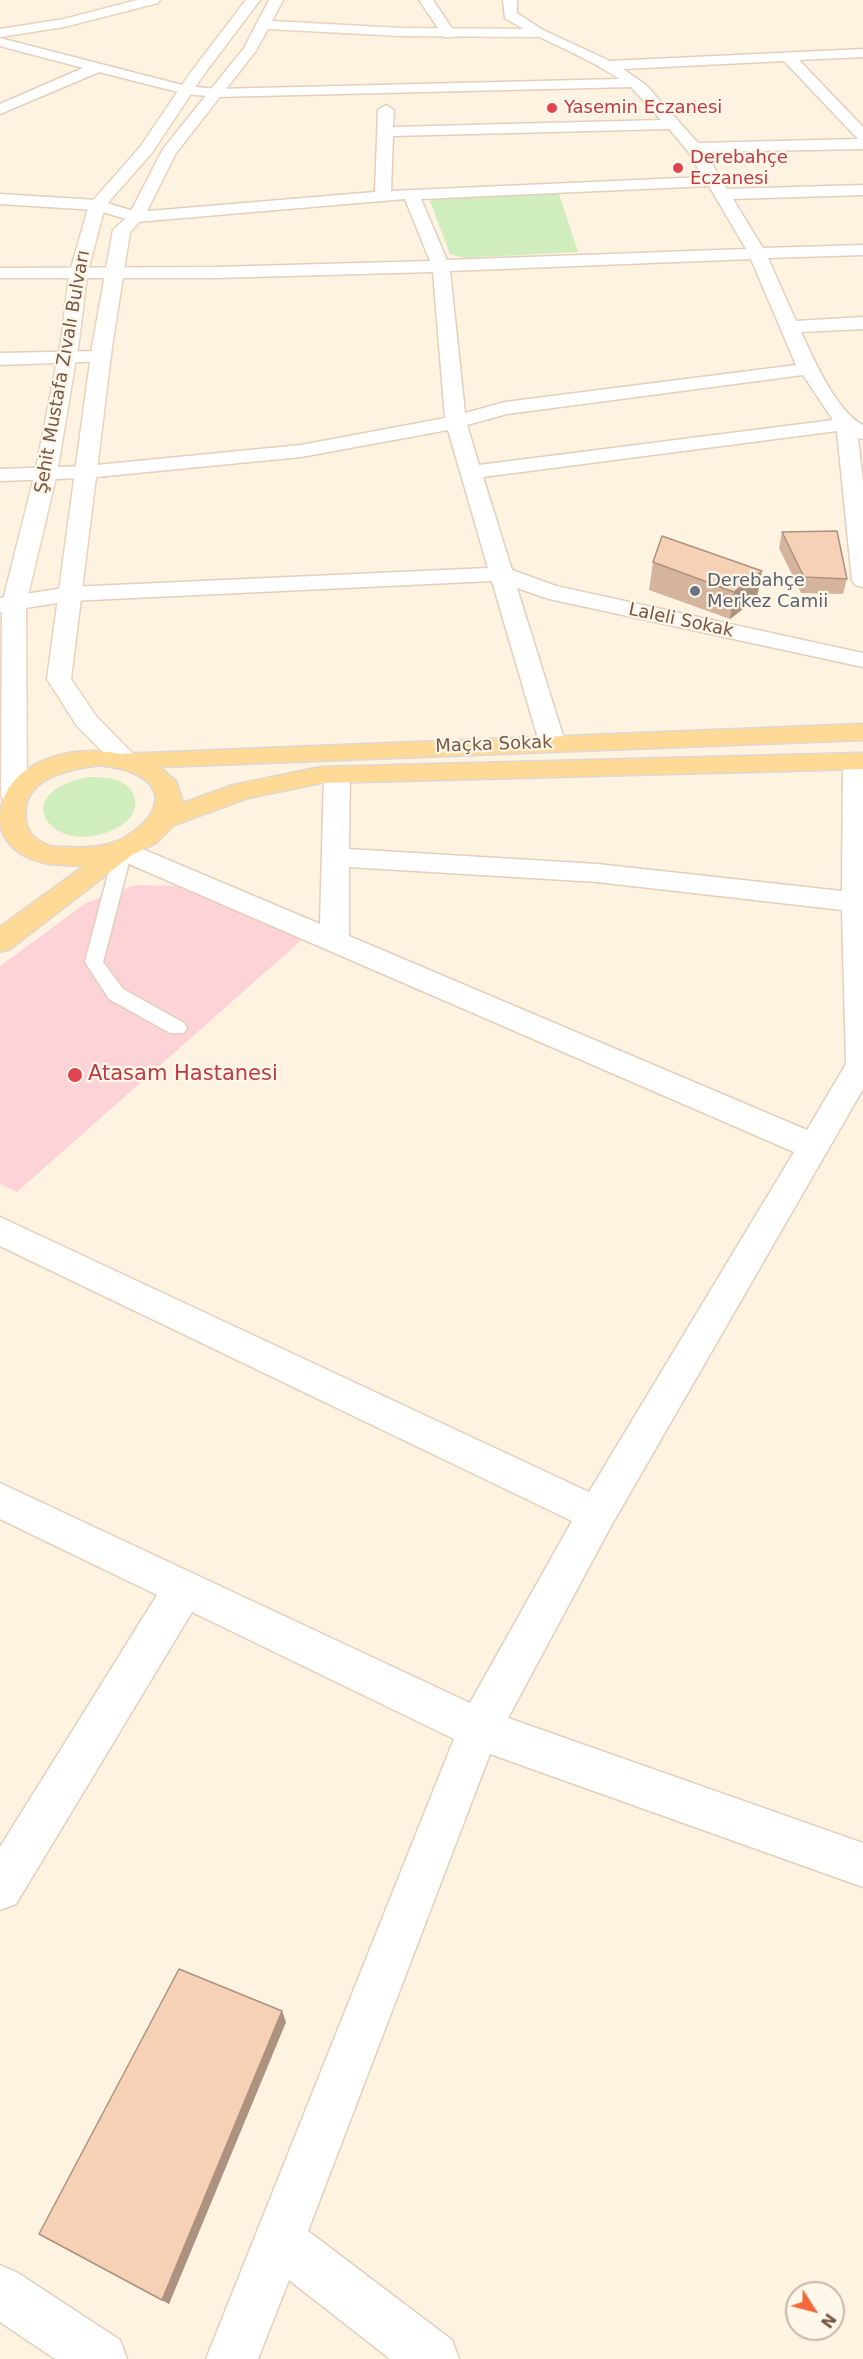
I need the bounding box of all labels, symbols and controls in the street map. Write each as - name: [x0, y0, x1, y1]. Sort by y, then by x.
- place label: Yasemin Eczanesi: [564, 97, 722, 119]
- marker: Yasemin Eczanesi: [545, 101, 559, 115]
- place label: Derebahçe Eczanesi: [690, 147, 788, 190]
- marker: Derebahçe Eczanesi: [671, 161, 685, 175]
- street label: Şehit Mustafa Zıvalı Bulvarı: [31, 249, 95, 495]
- place label: Derebahçe Merkez Camii: [707, 570, 828, 612]
- marker: Derebahçe Merkez Camii: [688, 584, 702, 598]
- street label: Laleli Sokak: [626, 599, 736, 643]
- street label: Maçka Sokak: [435, 732, 553, 758]
- place label: Atasam Hastanesi: [88, 1062, 278, 1088]
- marker: Atasam Hastanesi: [66, 1066, 84, 1084]
- north arrow: [785, 2281, 845, 2341]
- text: N: [817, 2310, 840, 2332]

